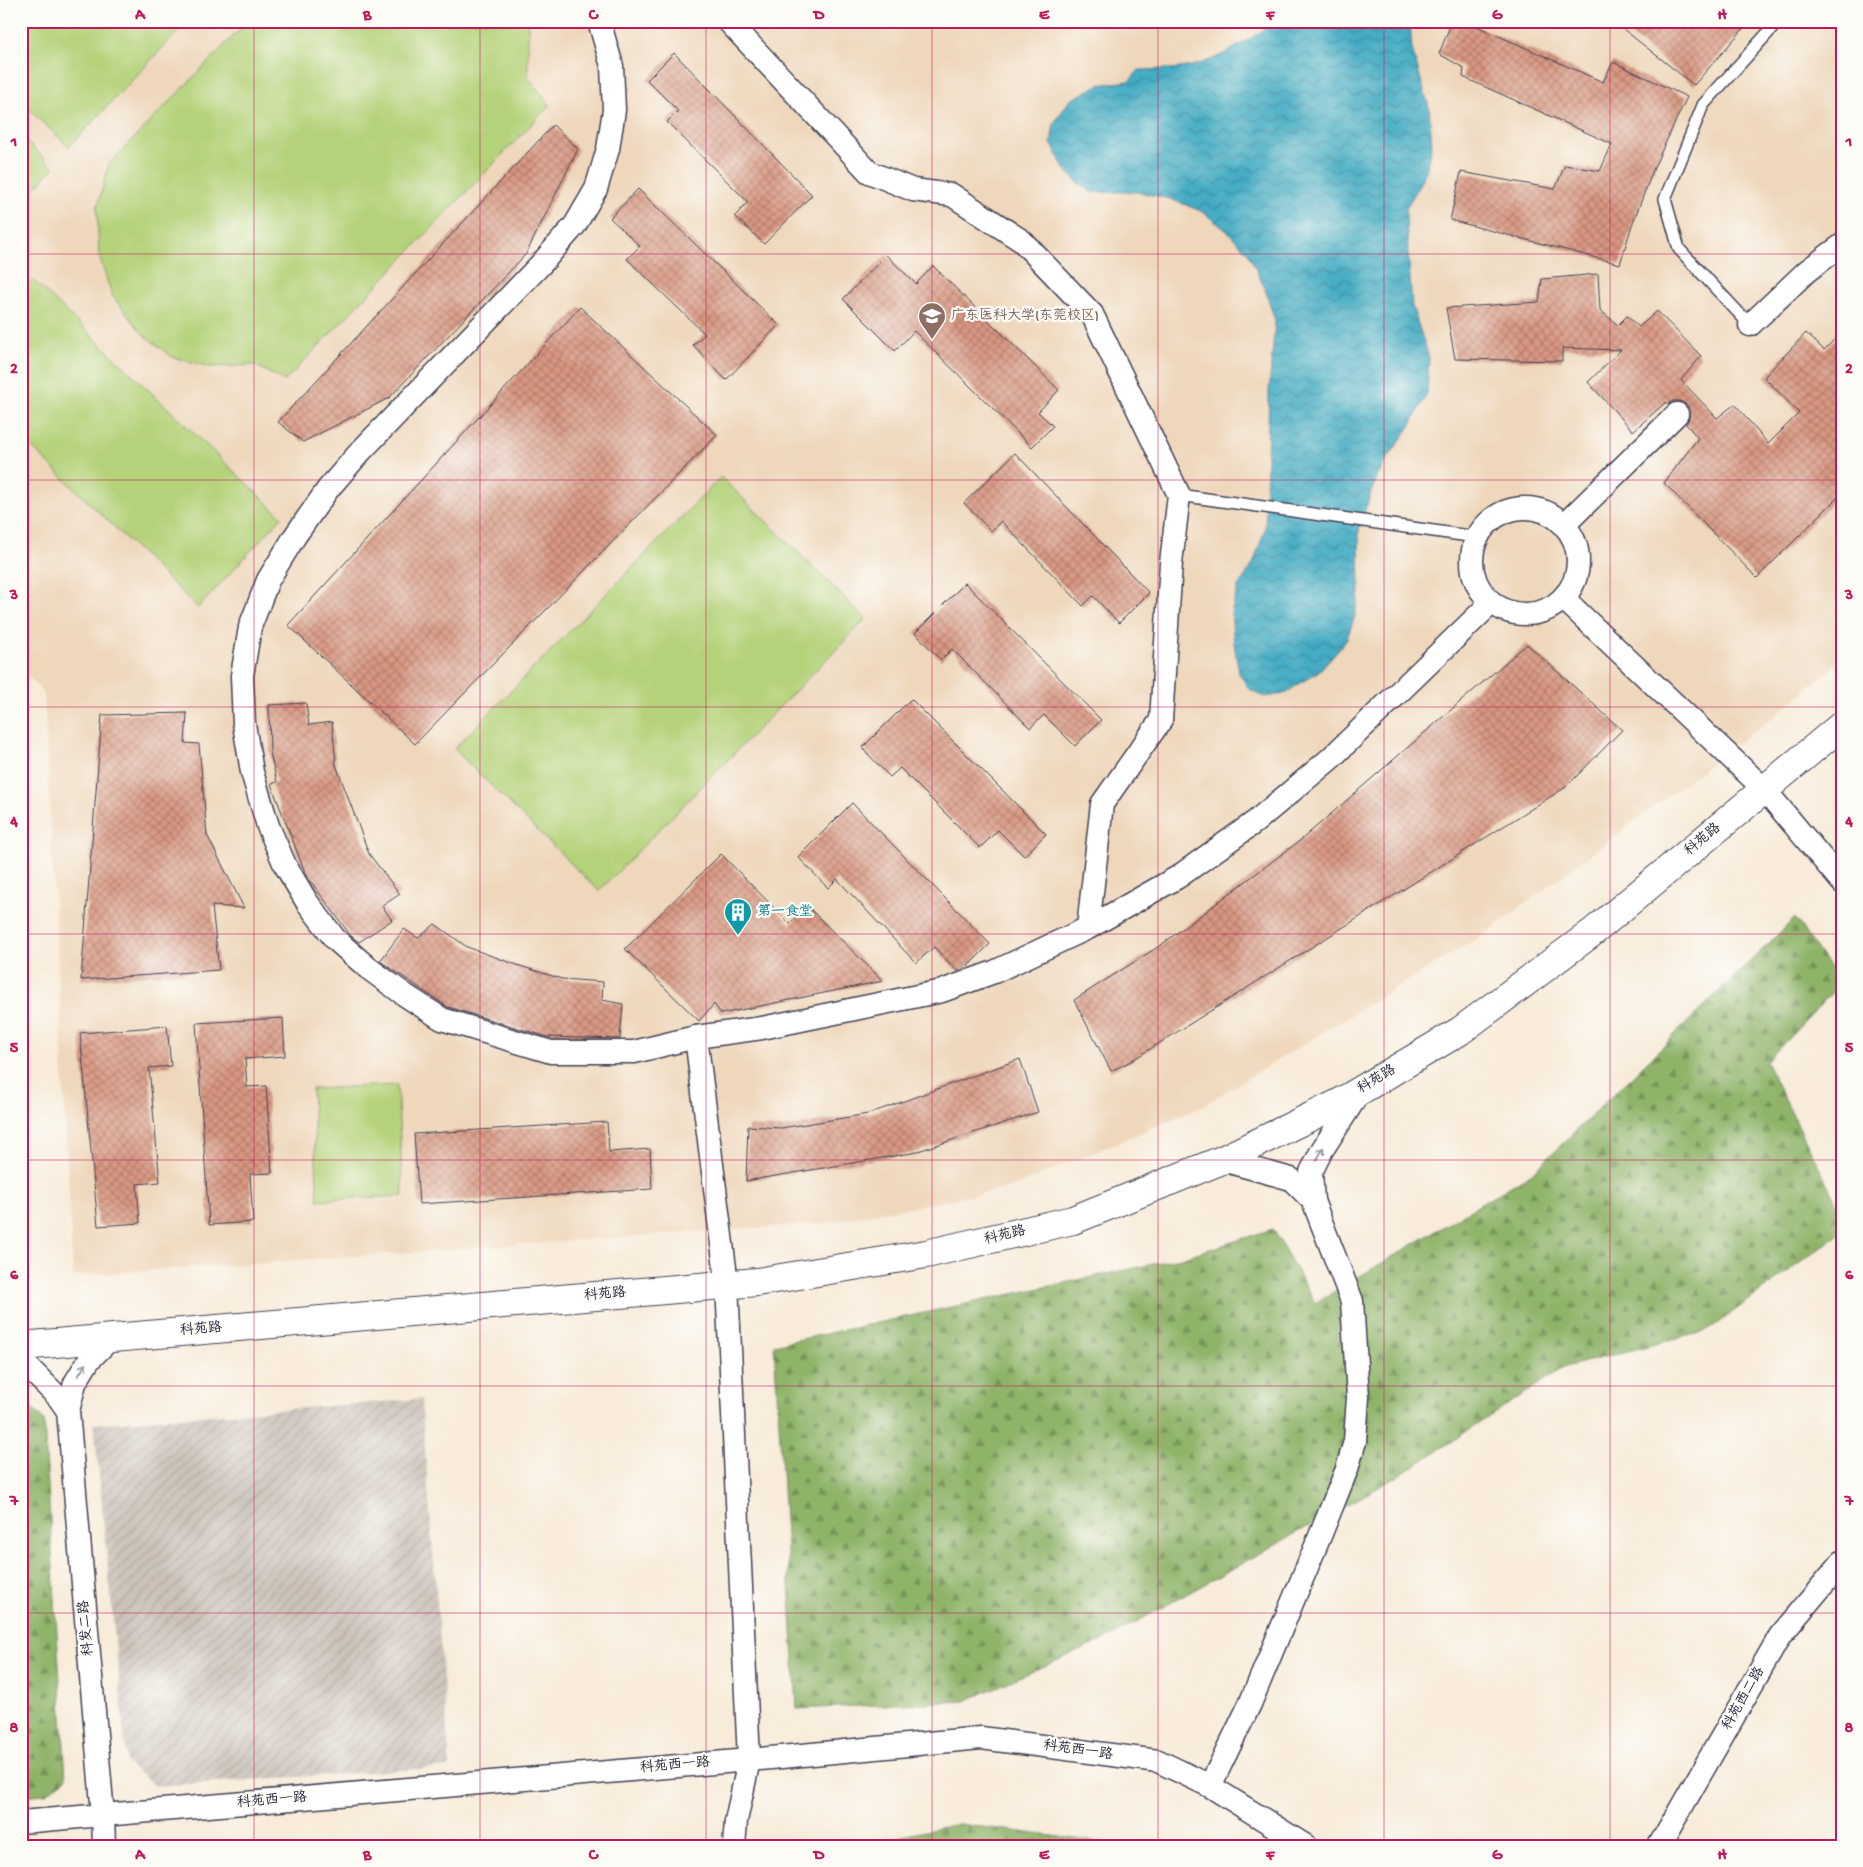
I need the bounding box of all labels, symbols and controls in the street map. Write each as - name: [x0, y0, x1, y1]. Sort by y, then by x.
- text: A: [134, 7, 146, 26]
- text: B: [362, 7, 372, 26]
- text: C: [588, 7, 599, 26]
- text: D: [812, 7, 825, 26]
- text: E: [1039, 7, 1050, 26]
- text: F: [1265, 7, 1276, 26]
- text: G: [1492, 7, 1503, 26]
- text: H: [1717, 7, 1727, 26]
- text: 1: [10, 134, 17, 153]
- text: 1: [1845, 134, 1852, 153]
- school or university icon: 广东医科大学(东莞校区): [917, 301, 947, 340]
- place label: 广东医科大学(东莞校区): [951, 307, 1099, 325]
- text: 2: [10, 361, 18, 380]
- text: 2: [1845, 361, 1853, 380]
- text: 3: [9, 587, 18, 606]
- text: 3: [1844, 587, 1853, 606]
- text: 4: [9, 814, 18, 833]
- text: 4: [1844, 814, 1853, 833]
- street label: 科苑路: [1681, 819, 1725, 860]
- building icon: 第一食堂: [723, 897, 753, 936]
- place label: 第一食堂: [757, 904, 813, 921]
- text: 5: [10, 1040, 19, 1059]
- text: 5: [1845, 1040, 1854, 1059]
- street label: 科苑路: [1354, 1061, 1399, 1098]
- one-way arrow: [1316, 1147, 1325, 1162]
- street label: 科苑路: [982, 1222, 1027, 1249]
- text: 6: [10, 1267, 19, 1286]
- text: 6: [1845, 1267, 1854, 1286]
- street label: 科苑路: [583, 1284, 627, 1305]
- street label: 科苑路: [179, 1319, 223, 1340]
- one-way arrow: [78, 1364, 88, 1378]
- text: 7: [9, 1493, 19, 1512]
- text: 7: [1844, 1493, 1854, 1512]
- street label: 科发二路: [75, 1599, 98, 1657]
- street label: 科苑西二路: [1718, 1664, 1769, 1734]
- text: 8: [10, 1720, 19, 1739]
- text: 8: [1845, 1720, 1854, 1739]
- street label: 科苑西一路: [1042, 1737, 1114, 1764]
- street label: 科苑西一路: [639, 1753, 711, 1778]
- street label: 科苑西一路: [236, 1788, 308, 1813]
- text: A: [134, 1847, 146, 1866]
- text: B: [362, 1847, 372, 1866]
- text: C: [588, 1847, 599, 1866]
- text: D: [812, 1847, 825, 1866]
- text: E: [1039, 1847, 1050, 1866]
- text: F: [1265, 1847, 1276, 1866]
- text: G: [1492, 1847, 1503, 1866]
- text: H: [1717, 1847, 1727, 1866]

